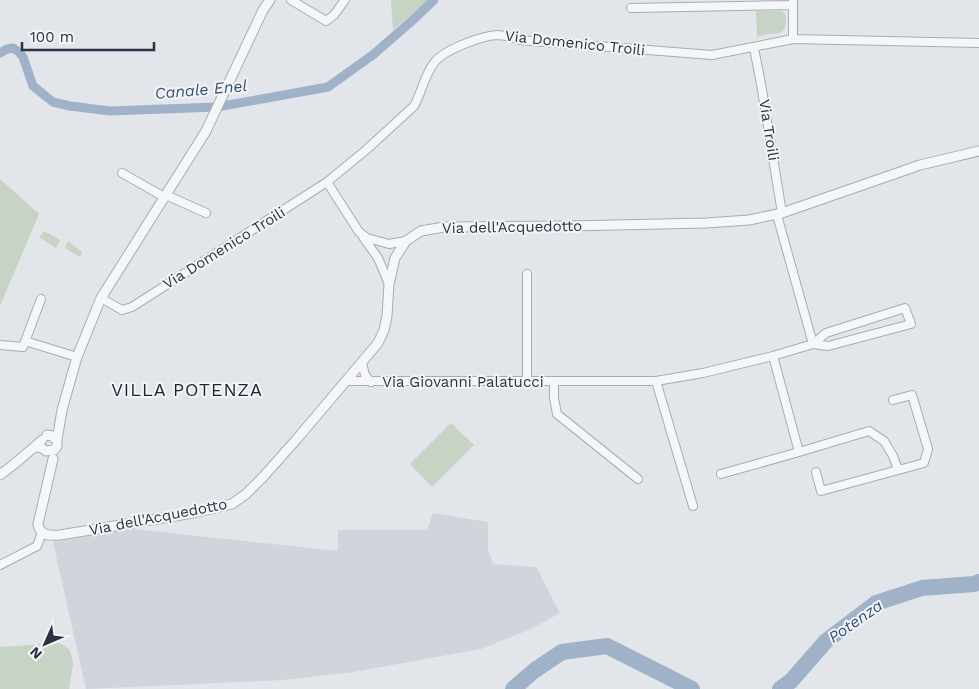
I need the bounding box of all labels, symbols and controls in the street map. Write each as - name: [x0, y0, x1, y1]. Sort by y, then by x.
- scale bar: [22, 20, 155, 52]
- street label: Via Domenico Troili: [504, 27, 646, 59]
- text: 100 m: [30, 28, 74, 46]
- water label: Canale Enel: [154, 76, 248, 103]
- street label: Via Troili: [755, 98, 783, 162]
- street label: Via Domenico Troili: [160, 203, 288, 293]
- street label: Via dell'Acquedotto: [442, 217, 582, 237]
- street label: Via Giovanni Palatucci: [382, 373, 544, 391]
- district label: VILLA POTENZA: [111, 379, 263, 400]
- street label: Via dell'Acquedotto: [87, 495, 229, 539]
- water label: Potenza: [825, 596, 886, 647]
- north arrow: [20, 619, 70, 669]
- text: N: [26, 644, 45, 663]

